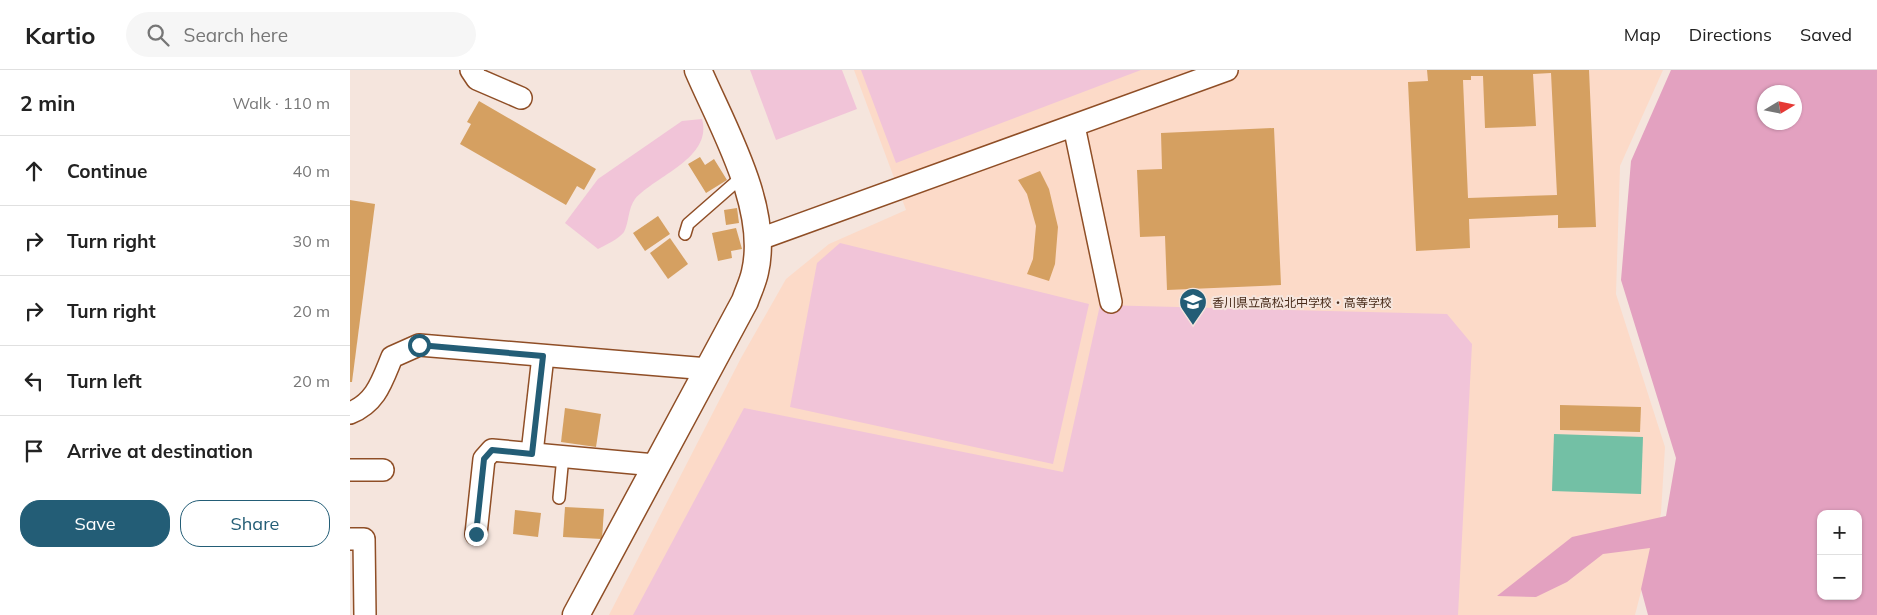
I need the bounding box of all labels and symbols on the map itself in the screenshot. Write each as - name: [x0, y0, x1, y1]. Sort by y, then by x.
- north arrow: [1757, 85, 1802, 130]
- school or university icon: 香川県立高松北中学校・高等学校: [1178, 287, 1208, 326]
- place label: 香川県立高松北中学校・高等学校: [1212, 295, 1392, 310]
- route start: [408, 334, 431, 357]
- route end: [465, 523, 488, 546]

